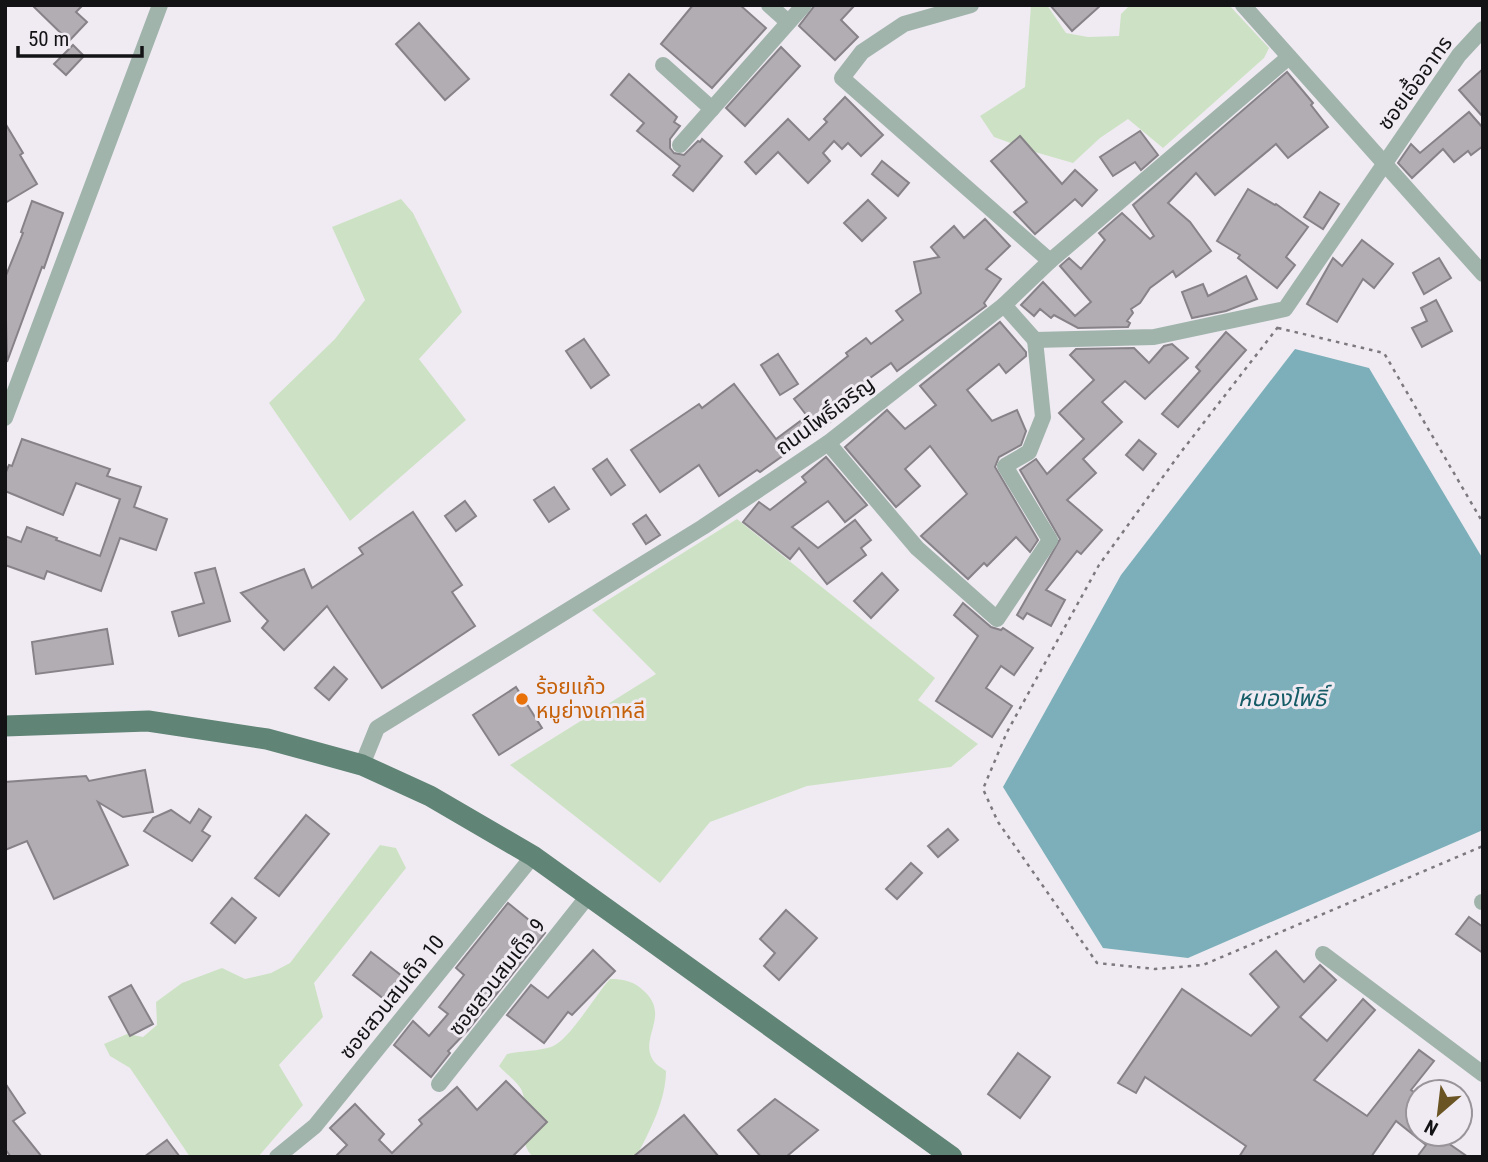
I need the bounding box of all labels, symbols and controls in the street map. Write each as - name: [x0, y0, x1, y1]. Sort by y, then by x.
- scale bar: [18, 14, 142, 58]
- text: 50 m: [28, 27, 69, 51]
- street label: ซอยเอื้ออาทร: [1371, 30, 1457, 135]
- street label: ถนนโพธิ์เจริญ: [770, 371, 879, 460]
- place label: ร้อยแก้ว หมูย่างเกาหลี: [536, 675, 645, 724]
- water label: หนองโพธิ์: [1238, 684, 1333, 712]
- marker: ร้อยแก้ว หมูย่างเกาหลี: [514, 691, 530, 707]
- street label: ซอยสวนสมเด็จ 9: [443, 913, 550, 1040]
- street label: ซอยสวนสมเด็จ 10: [334, 930, 449, 1064]
- north arrow: [1404, 1078, 1474, 1148]
- text: N: [1421, 1115, 1442, 1140]

